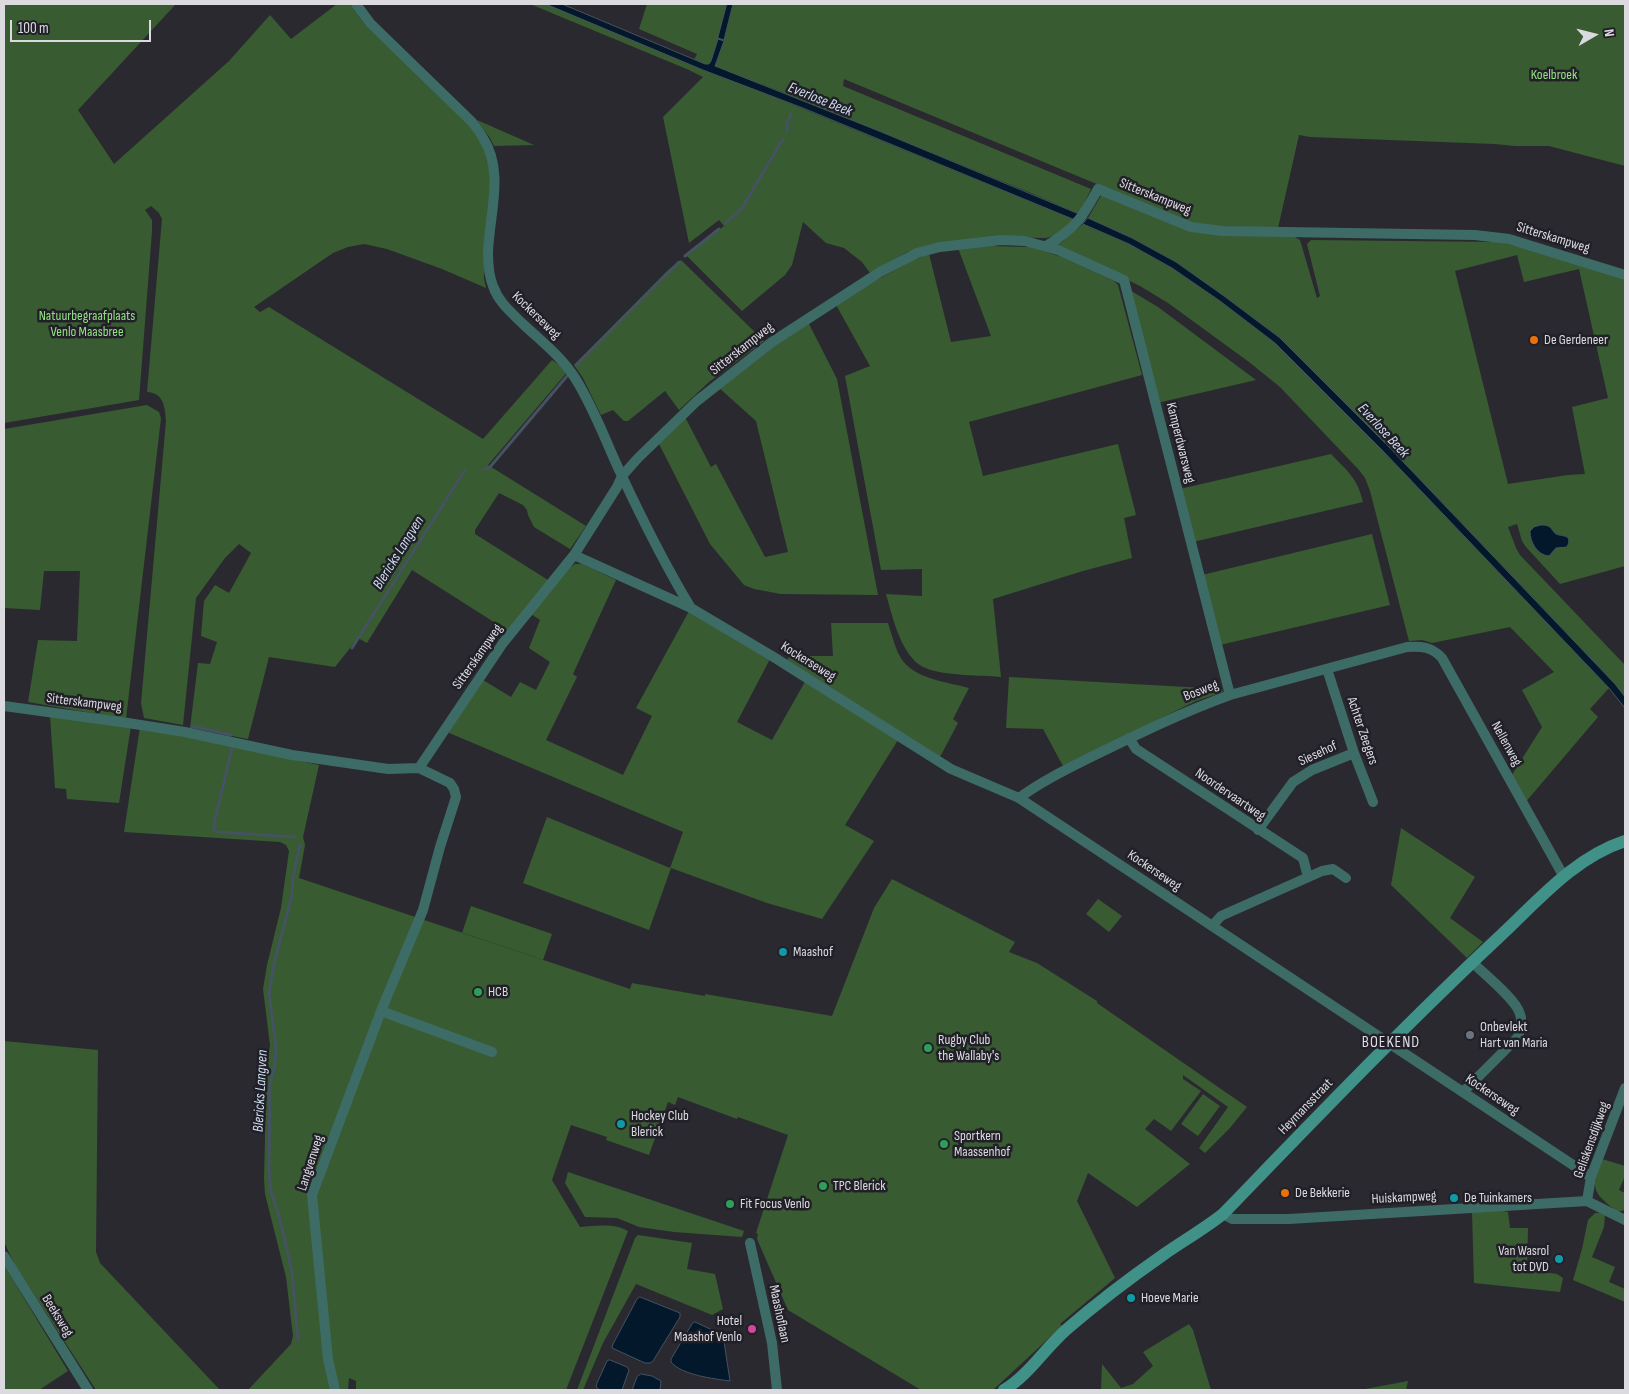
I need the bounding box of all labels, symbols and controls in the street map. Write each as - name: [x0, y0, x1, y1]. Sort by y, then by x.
- scale bar: [12, 10, 154, 42]
- north arrow: [1569, 10, 1619, 60]
- text: 100 m: [18, 19, 49, 38]
- text: N: [1600, 28, 1618, 38]
- park label: Koelbroek: [1531, 67, 1577, 83]
- water label: Everlose Beek: [785, 79, 855, 121]
- street label: Sitterskampweg: [1117, 175, 1193, 219]
- street label: Sitterskampweg: [1514, 219, 1592, 257]
- street label: Kockerseweg: [508, 289, 564, 343]
- park label: Natuurbegraafplaats Venlo Maasbree: [39, 308, 135, 341]
- street label: Sitterskampweg: [707, 319, 777, 379]
- place label: De Gerdeneer: [1544, 332, 1608, 348]
- marker: De Gerdeneer: [1528, 334, 1540, 346]
- water label: Everlose Beek: [1353, 400, 1413, 462]
- street label: Kamperdwarsweg: [1162, 401, 1198, 485]
- water label: Blericks Langven: [370, 513, 428, 593]
- street label: Sitterskampweg: [449, 621, 507, 693]
- street label: Kockerseweg: [777, 639, 839, 685]
- street label: Bosweg: [1181, 677, 1221, 705]
- street label: Sitterskampweg: [45, 690, 123, 716]
- street label: Achter Zeegers: [1343, 695, 1381, 767]
- street label: Nellenweg: [1487, 719, 1525, 769]
- street label: Siesehof: [1296, 738, 1340, 770]
- street label: Noordervaartweg: [1191, 765, 1269, 825]
- street label: Kockerseweg: [1124, 847, 1184, 895]
- place label: Maashof: [793, 944, 833, 960]
- marker: Maashof: [777, 946, 789, 958]
- place label: HCB: [488, 984, 508, 1000]
- marker: HCB: [472, 986, 484, 998]
- place label: Onbevlekt Hart van Maria: [1480, 1019, 1548, 1052]
- marker: Onbevlekt Hart van Maria: [1464, 1029, 1476, 1041]
- place label: Rugby Club the Wallaby's: [938, 1032, 999, 1064]
- district label: BOEKEND: [1361, 1033, 1421, 1053]
- marker: Rugby Club the Wallaby's: [922, 1042, 934, 1054]
- water label: Blericks Langven: [250, 1049, 272, 1133]
- street label: Kockerseweg: [1462, 1071, 1522, 1119]
- street label: Heymansstraat: [1275, 1075, 1337, 1139]
- street label: Geliskensdijkweg: [1570, 1099, 1614, 1181]
- place label: Hockey Club Blerick: [631, 1108, 689, 1140]
- marker: Hockey Club Blerick: [615, 1118, 627, 1130]
- place label: Sportkern Maassenhof: [954, 1128, 1010, 1160]
- street label: Langvenweg: [294, 1133, 328, 1193]
- marker: Sportkern Maassenhof: [938, 1138, 950, 1150]
- place label: TPC Blerick: [833, 1178, 886, 1194]
- marker: TPC Blerick: [817, 1180, 829, 1192]
- place label: De Bekkerie: [1295, 1185, 1350, 1201]
- marker: De Bekkerie: [1279, 1187, 1291, 1199]
- street label: Huiskampweg: [1371, 1188, 1437, 1208]
- place label: De Tuinkamers: [1464, 1190, 1532, 1206]
- marker: De Tuinkamers: [1448, 1192, 1460, 1204]
- place label: Fit Focus Venlo: [740, 1196, 810, 1212]
- marker: Fit Focus Venlo: [724, 1198, 736, 1210]
- place label: Van Wasrol tot DVD: [1498, 1243, 1549, 1276]
- marker: Van Wasrol tot DVD: [1553, 1253, 1565, 1265]
- street label: Maashoflaan: [765, 1284, 793, 1344]
- place label: Hoeve Marie: [1141, 1290, 1199, 1306]
- street label: Beeksweg: [38, 1292, 76, 1340]
- marker: Hoeve Marie: [1125, 1292, 1137, 1304]
- place label: Hotel Maashof Venlo: [674, 1313, 742, 1345]
- marker: Hotel Maashof Venlo: [746, 1323, 758, 1335]

